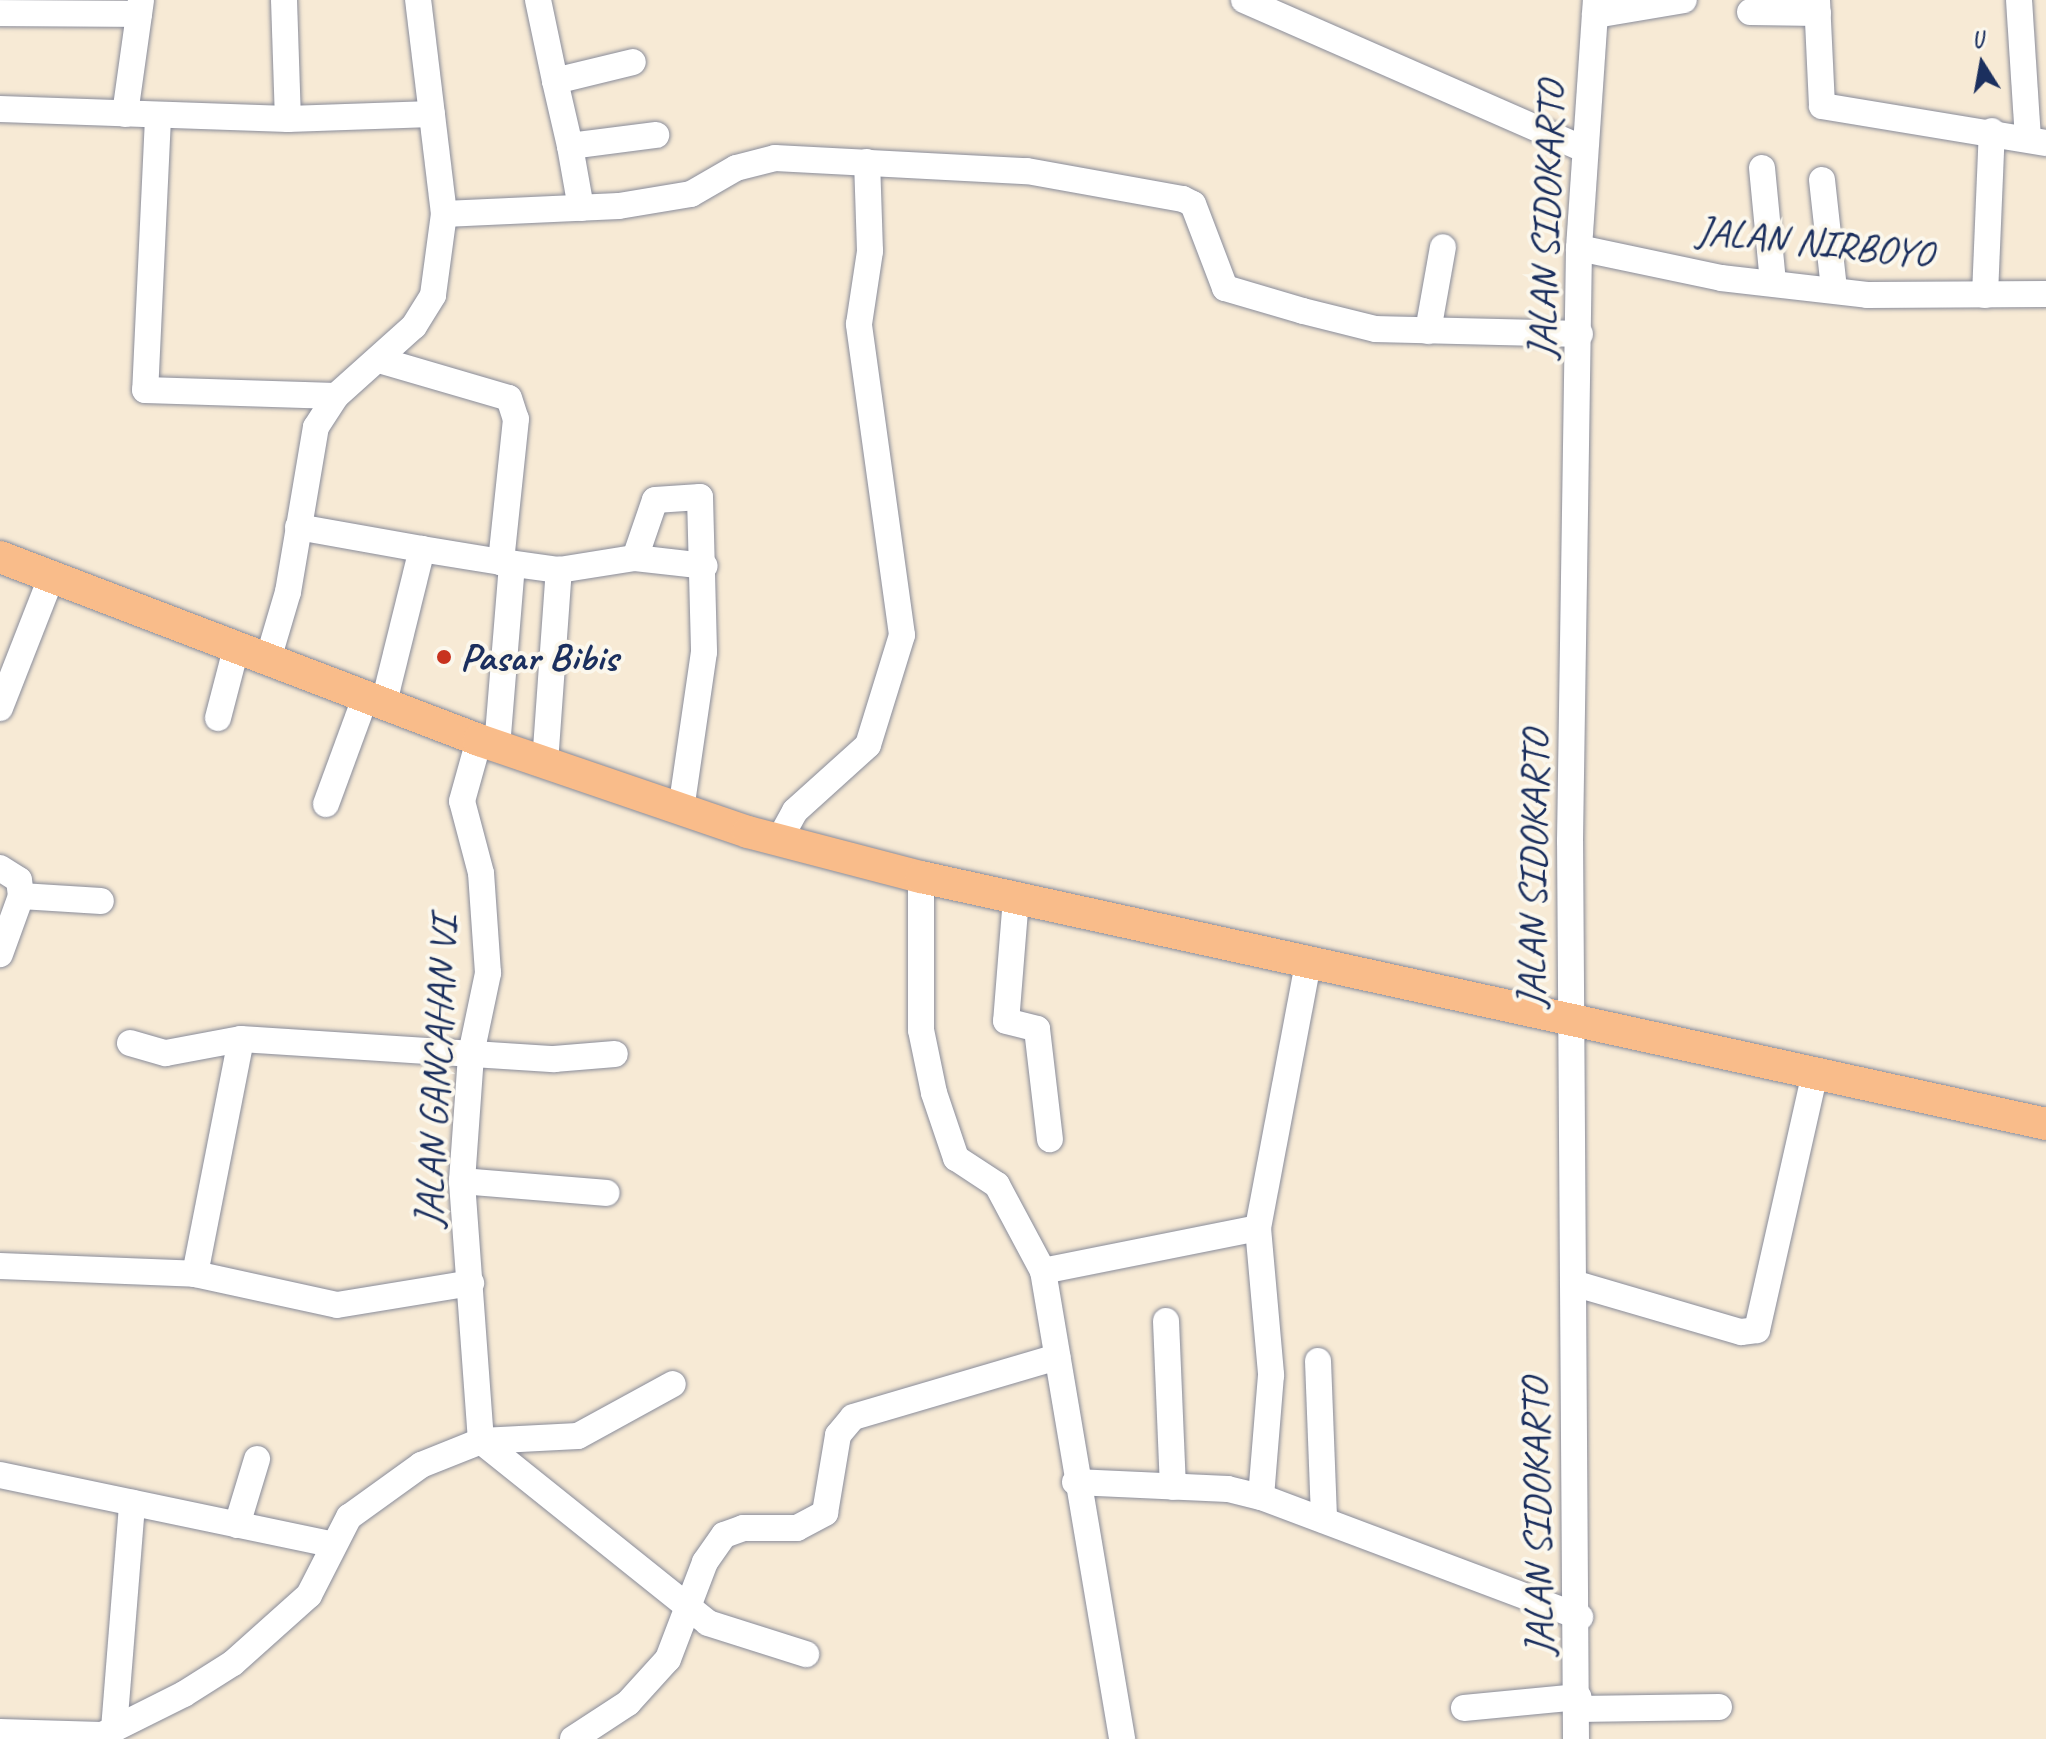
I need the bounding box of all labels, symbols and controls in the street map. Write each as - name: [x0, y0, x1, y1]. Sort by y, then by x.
- north arrow: [1942, 24, 2022, 104]
- text: U: [1970, 26, 1985, 55]
- street label: JALAN SIDOKARTO: [1517, 81, 1575, 359]
- street label: JALAN NIRBOYO: [1695, 206, 1935, 278]
- place label: Pasar Bibis: [460, 633, 618, 681]
- marker: Pasar Bibis: [435, 648, 453, 666]
- street label: JALAN SIDOKARTO: [1507, 730, 1559, 1008]
- street label: JALAN GANCAHAN VI: [404, 916, 468, 1228]
- street label: JALAN SIDOKARTO: [1511, 1378, 1563, 1656]

